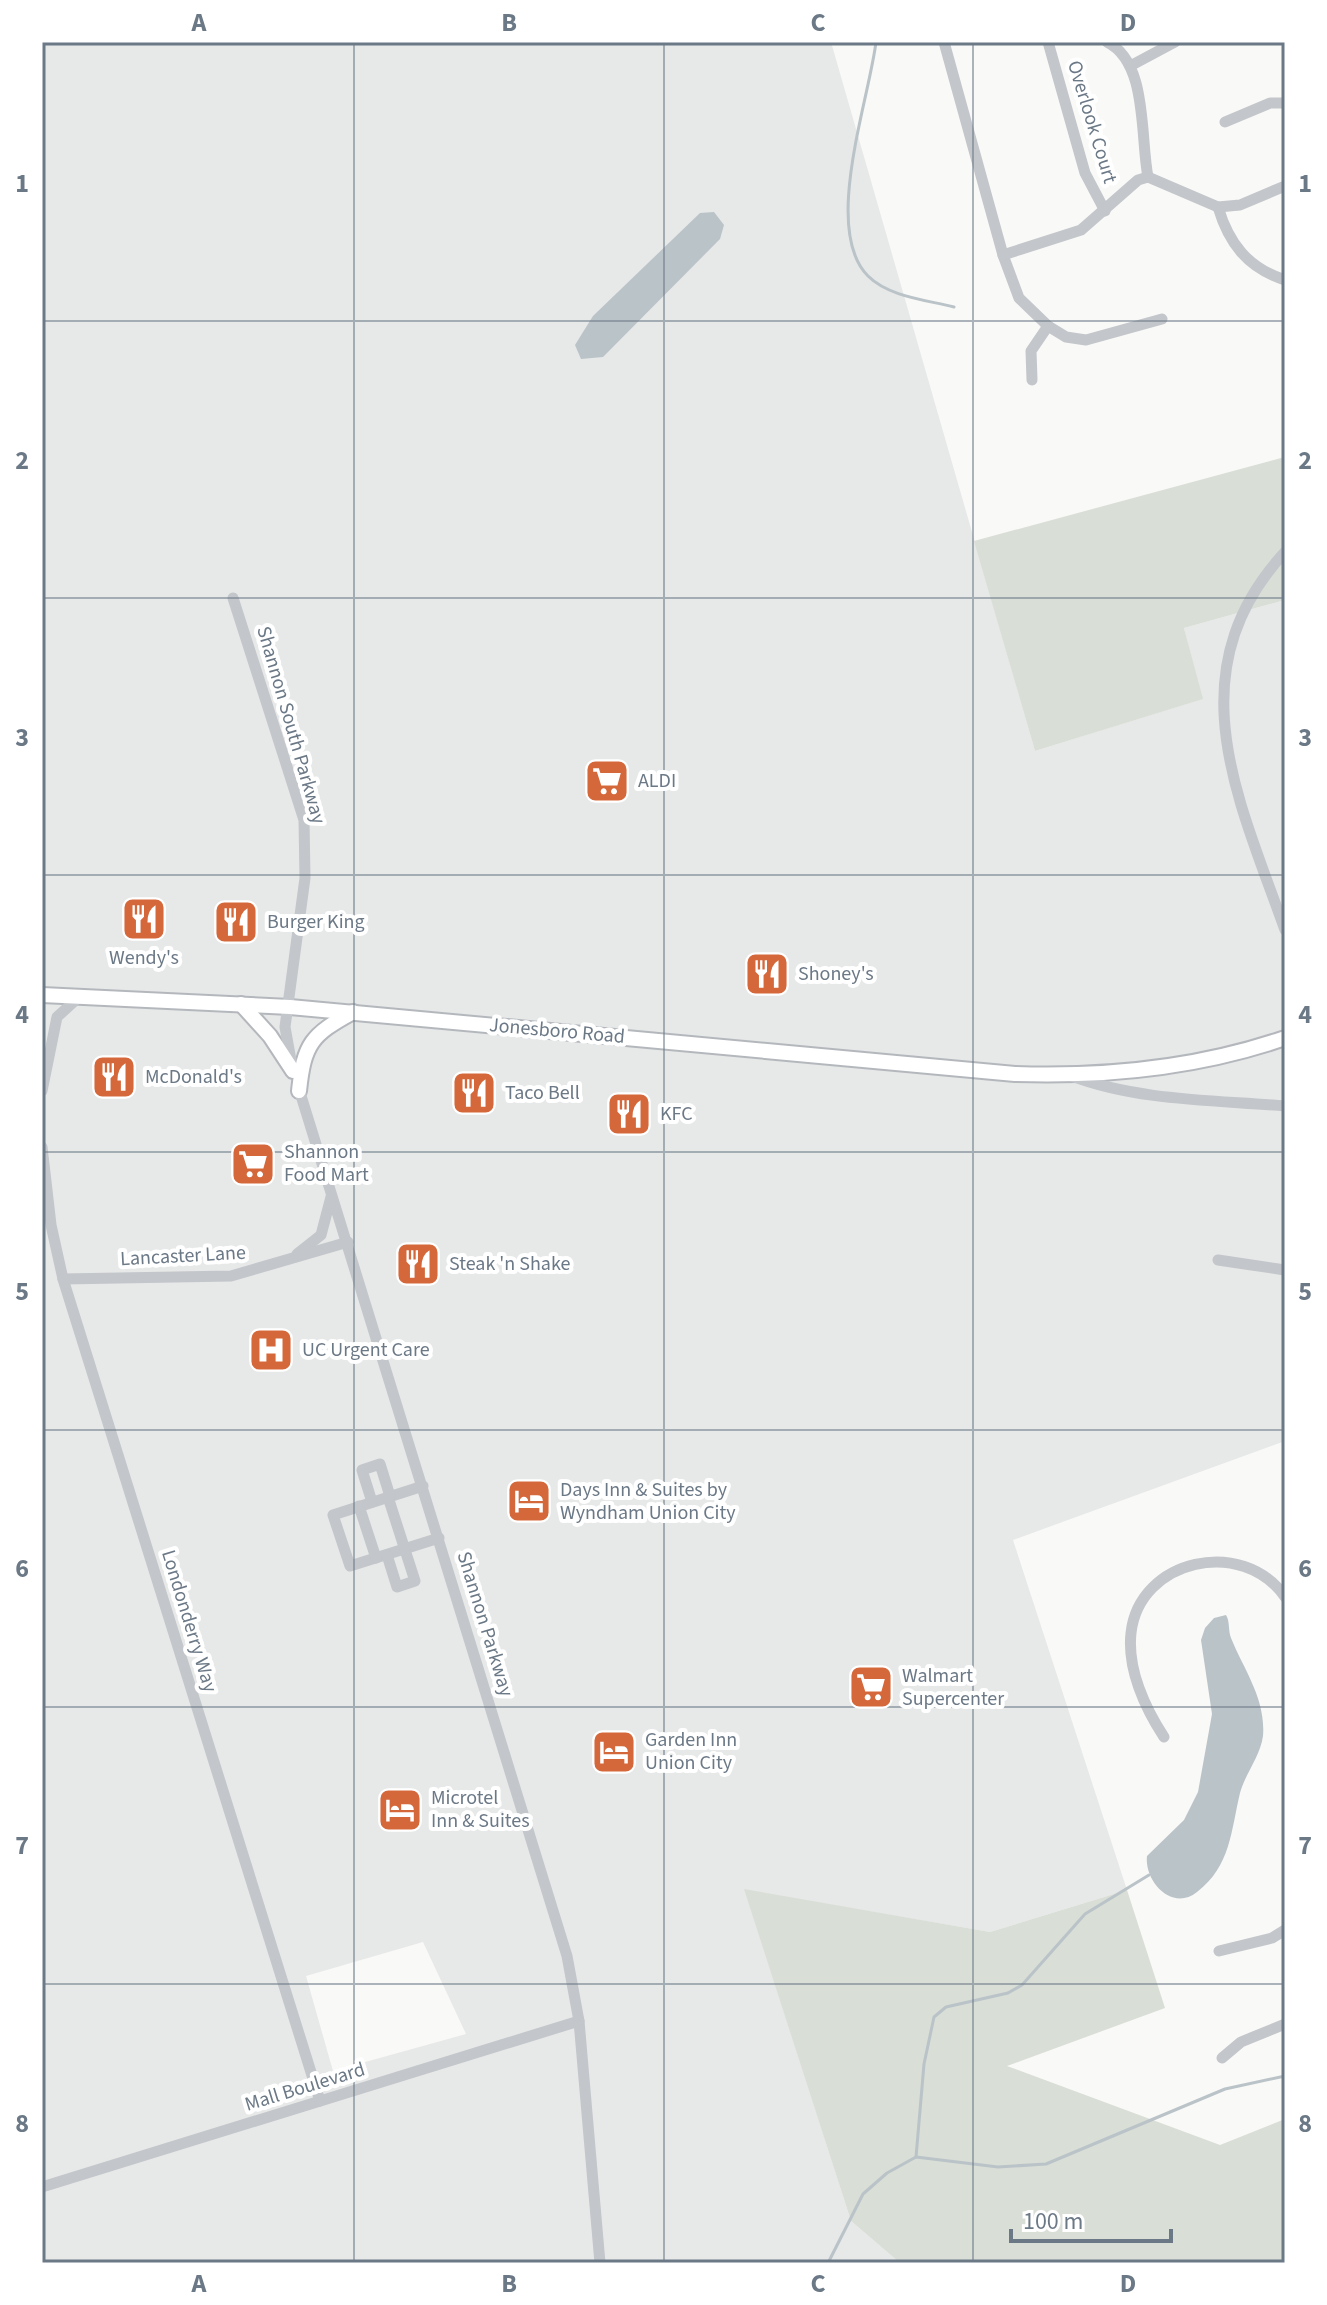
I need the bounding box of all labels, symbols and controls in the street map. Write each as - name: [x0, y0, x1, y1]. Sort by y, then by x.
- text: A: [191, 4, 208, 41]
- text: B: [501, 4, 517, 41]
- text: C: [810, 4, 826, 41]
- text: D: [1120, 4, 1136, 41]
- street label: Overlook Court: [1060, 57, 1124, 187]
- text: 1: [15, 165, 29, 202]
- text: 1: [1298, 165, 1312, 202]
- text: 2: [15, 442, 29, 479]
- text: 2: [1298, 442, 1312, 479]
- street label: Shannon South Parkway: [249, 623, 333, 828]
- text: 3: [15, 719, 29, 756]
- text: 3: [1298, 719, 1312, 756]
- supermarket icon: ALDI: [583, 757, 631, 805]
- place label: ALDI: [638, 767, 676, 795]
- restaurant icon: Wendy's: [120, 895, 168, 943]
- restaurant icon: Burger King: [212, 898, 260, 946]
- place label: Burger King: [267, 908, 365, 936]
- place label: Wendy's: [109, 944, 179, 972]
- restaurant icon: Shoney's: [743, 950, 791, 998]
- place label: Shoney's: [798, 960, 874, 988]
- text: 4: [15, 996, 29, 1033]
- text: 4: [1298, 996, 1312, 1033]
- street label: Jonesboro Road: [488, 1011, 626, 1051]
- restaurant icon: McDonald's: [90, 1053, 138, 1101]
- place label: McDonald's: [145, 1063, 242, 1091]
- restaurant icon: Taco Bell: [450, 1069, 498, 1117]
- place label: Taco Bell: [505, 1079, 580, 1107]
- restaurant icon: KFC: [605, 1090, 653, 1138]
- place label: KFC: [660, 1100, 693, 1128]
- place label: Shannon Food Mart: [284, 1138, 369, 1189]
- supermarket icon: Shannon Food Mart: [229, 1140, 277, 1188]
- street label: Lancaster Lane: [119, 1239, 247, 1273]
- restaurant icon: Steak 'n Shake: [394, 1240, 442, 1288]
- place label: Steak 'n Shake: [449, 1250, 570, 1278]
- text: 5: [15, 1273, 29, 1310]
- text: 5: [1298, 1273, 1312, 1310]
- hospital icon: UC Urgent Care: [247, 1326, 295, 1374]
- place label: UC Urgent Care: [302, 1336, 430, 1364]
- place label: Days Inn & Suites by Wyndham Union City: [560, 1476, 736, 1527]
- hotel icon: Days Inn & Suites by Wyndham Union City: [505, 1477, 553, 1525]
- street label: Londonderry Way: [154, 1546, 224, 1696]
- street label: Shannon Parkway: [450, 1548, 521, 1701]
- text: 6: [15, 1550, 29, 1587]
- text: 6: [1298, 1550, 1312, 1587]
- place label: Walmart Supercenter: [902, 1662, 1004, 1713]
- supermarket icon: Walmart Supercenter: [847, 1663, 895, 1711]
- place label: Garden Inn Union City: [645, 1726, 737, 1777]
- hotel icon: Garden Inn Union City: [590, 1728, 638, 1776]
- place label: Microtel Inn & Suites: [431, 1784, 530, 1835]
- hotel icon: Microtel Inn & Suites: [376, 1786, 424, 1834]
- text: 7: [15, 1827, 29, 1864]
- text: 7: [1298, 1827, 1312, 1864]
- street label: Mall Boulevard: [241, 2055, 369, 2119]
- text: 8: [15, 2105, 29, 2142]
- text: 8: [1298, 2105, 1312, 2142]
- scale bar: [1011, 2193, 1171, 2243]
- text: 100 m: [1023, 2204, 1083, 2239]
- text: A: [191, 2265, 208, 2302]
- text: B: [501, 2265, 517, 2302]
- text: C: [810, 2265, 826, 2302]
- text: D: [1120, 2265, 1136, 2302]

